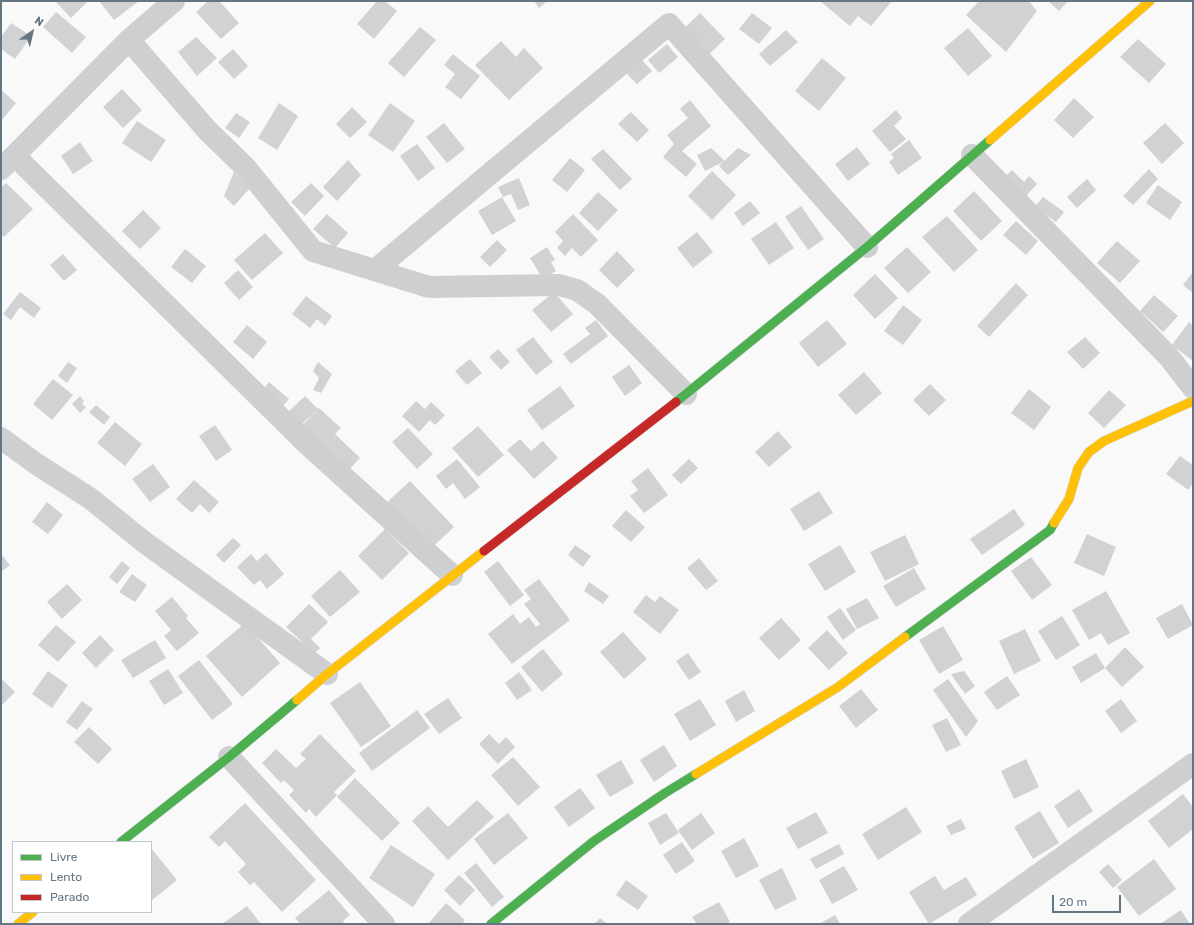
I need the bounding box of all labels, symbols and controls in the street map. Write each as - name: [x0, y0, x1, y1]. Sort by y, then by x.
- north arrow: [12, 12, 52, 52]
- text: N: [32, 14, 46, 29]
- legend: [12, 841, 152, 913]
- text: Livre: [50, 850, 77, 864]
- text: Lento: [50, 870, 82, 884]
- scale bar: [1054, 887, 1123, 913]
- text: Parado: [50, 890, 89, 904]
- text: 20 m: [1059, 895, 1087, 909]

